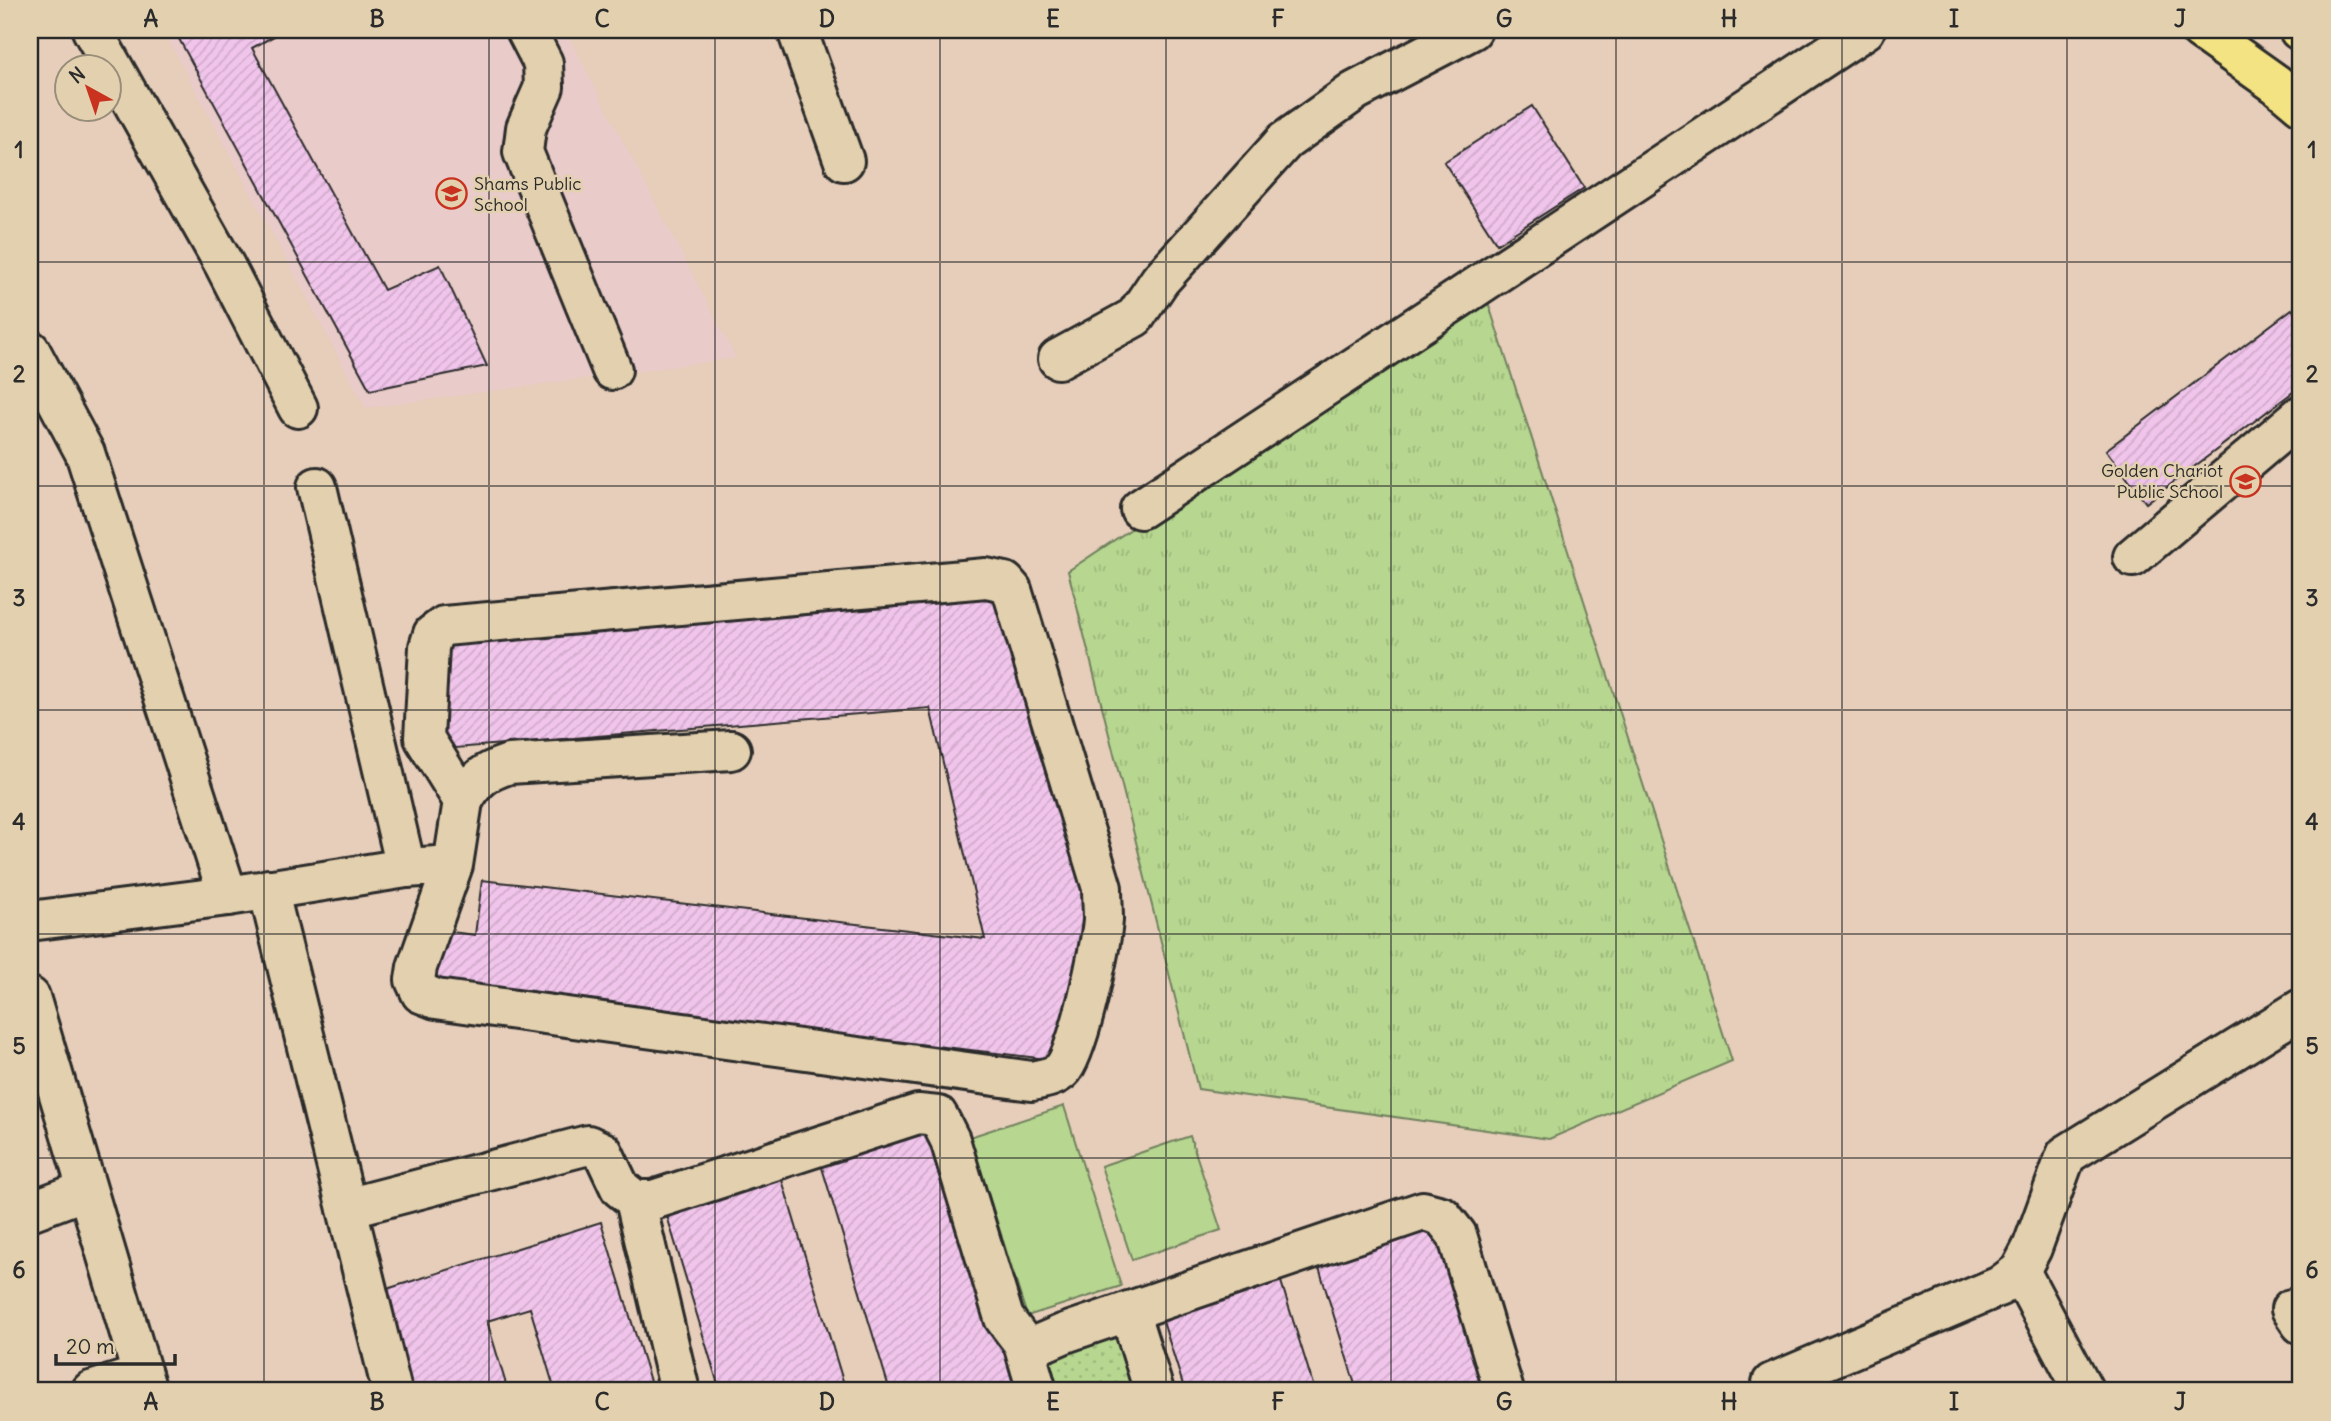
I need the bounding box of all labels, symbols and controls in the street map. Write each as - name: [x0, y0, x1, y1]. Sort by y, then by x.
- text: A: [144, 4, 159, 33]
- text: B: [369, 4, 385, 33]
- text: C: [594, 4, 610, 33]
- text: D: [819, 4, 835, 33]
- text: E: [1046, 4, 1060, 33]
- text: F: [1271, 4, 1285, 33]
- text: G: [1496, 4, 1512, 33]
- text: H: [1721, 4, 1737, 33]
- text: I: [1949, 4, 1959, 33]
- text: J: [2174, 4, 2186, 33]
- north arrow: [52, 52, 122, 122]
- text: N: [64, 62, 90, 88]
- text: 1: [14, 135, 24, 164]
- text: 1: [2307, 135, 2317, 164]
- place label: Shams Public School: [474, 172, 581, 216]
- school or university icon: Shams Public School: [434, 177, 468, 211]
- text: 2: [13, 359, 26, 388]
- text: 2: [2306, 359, 2319, 388]
- place label: Golden Chariot Public School: [2101, 459, 2223, 503]
- school or university icon: Golden Chariot Public School: [2229, 464, 2263, 498]
- text: 3: [12, 583, 26, 612]
- text: 3: [2305, 583, 2319, 612]
- text: 4: [12, 807, 26, 836]
- text: 4: [2305, 807, 2319, 836]
- text: 5: [12, 1031, 26, 1060]
- text: 5: [2305, 1031, 2319, 1060]
- text: 6: [12, 1255, 26, 1284]
- text: 6: [2305, 1255, 2319, 1284]
- scale bar: [56, 1323, 175, 1367]
- text: 20 m: [66, 1333, 115, 1360]
- text: A: [144, 1387, 159, 1416]
- text: B: [369, 1387, 385, 1416]
- text: C: [594, 1387, 610, 1416]
- text: D: [819, 1387, 835, 1416]
- text: E: [1046, 1387, 1060, 1416]
- text: F: [1271, 1387, 1285, 1416]
- text: G: [1496, 1387, 1512, 1416]
- text: H: [1721, 1387, 1737, 1416]
- text: I: [1949, 1387, 1959, 1416]
- text: J: [2174, 1387, 2186, 1416]

